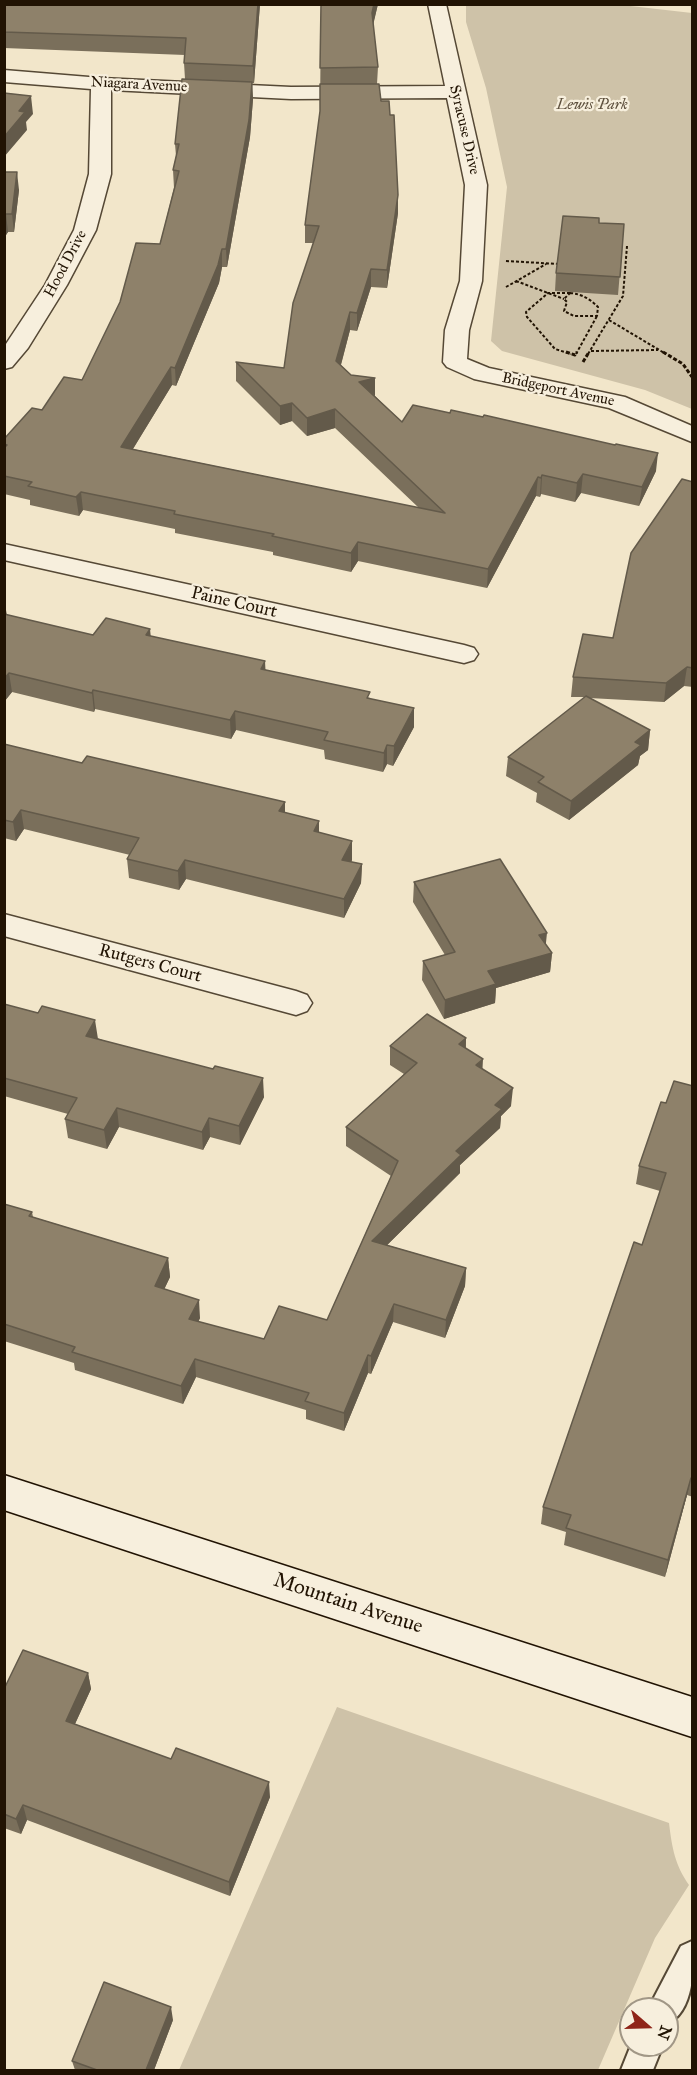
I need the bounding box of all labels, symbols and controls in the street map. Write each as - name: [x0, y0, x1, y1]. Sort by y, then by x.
- street label: Niagara Avenue: [90, 73, 188, 97]
- street label: Syracuse Drive: [445, 83, 483, 177]
- park label: Lewis Park: [556, 96, 628, 114]
- street label: Hood Drive: [41, 227, 91, 301]
- street label: Bridgeport Avenue: [500, 369, 616, 411]
- street label: Paine Court: [189, 583, 279, 623]
- street label: Rutgers Court: [96, 940, 204, 988]
- street label: Mountain Avenue: [270, 1568, 426, 1640]
- north arrow: [619, 1997, 679, 2057]
- text: N: [653, 2023, 676, 2042]

